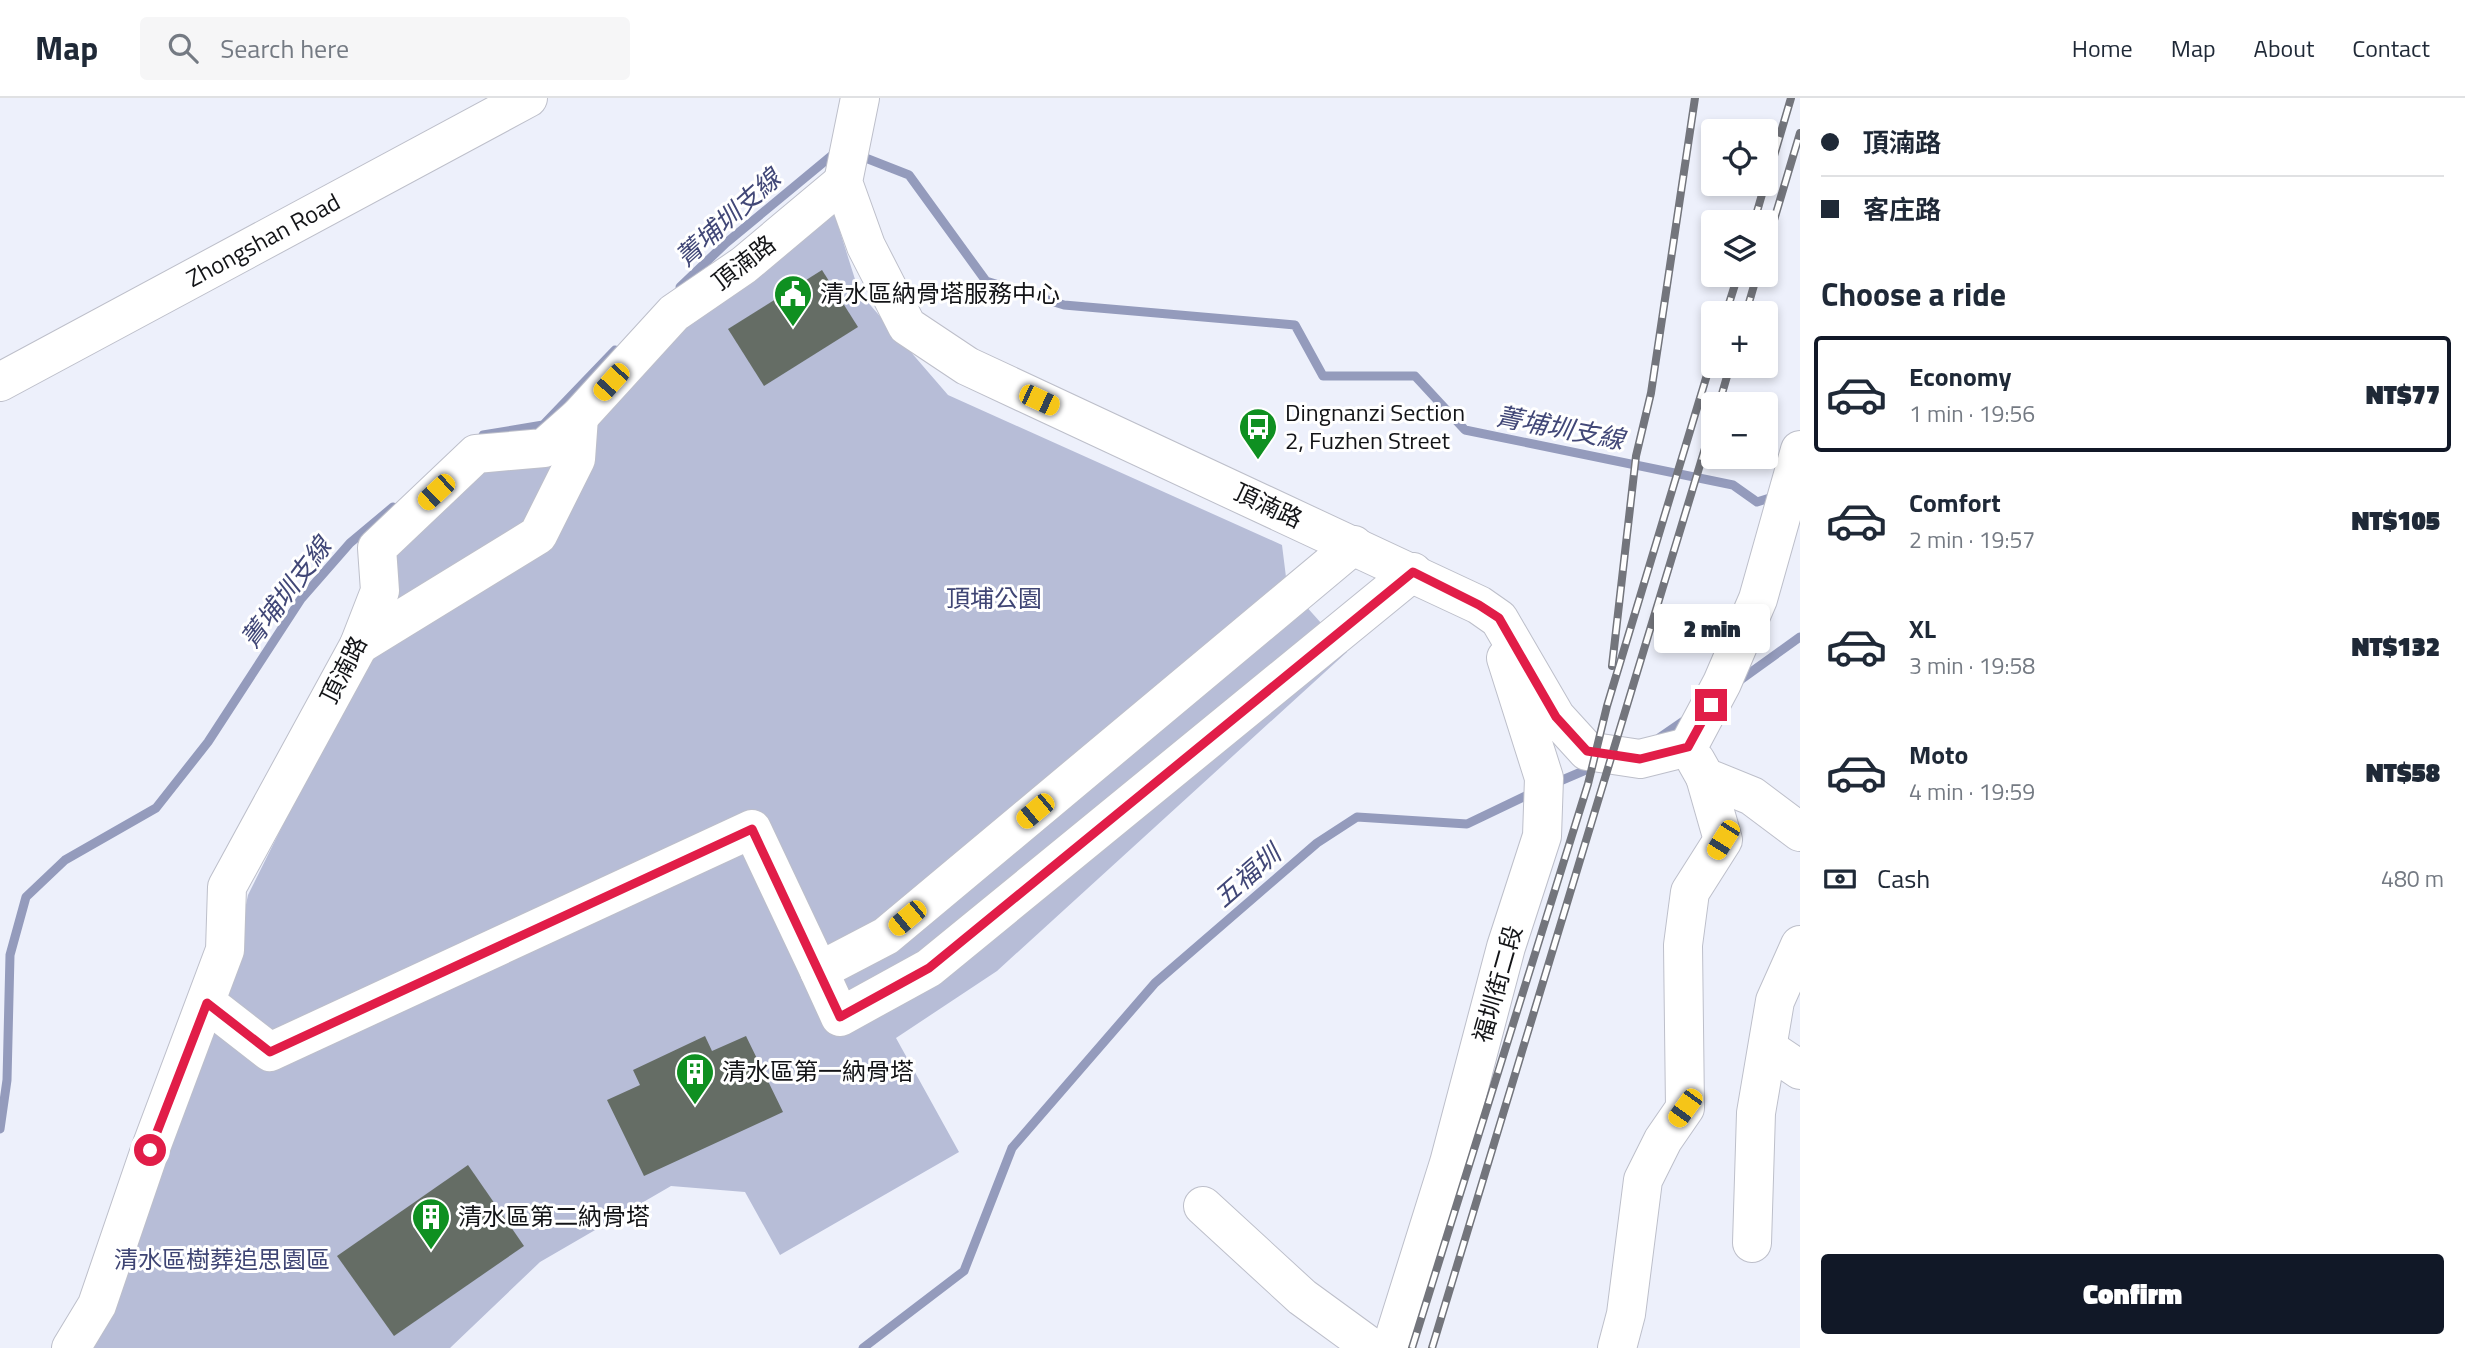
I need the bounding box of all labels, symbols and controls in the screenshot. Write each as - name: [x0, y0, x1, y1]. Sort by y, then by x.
- search box: [140, 17, 630, 80]
- text: Map: [35, 23, 98, 73]
- icon: search: [164, 29, 202, 67]
- text: Search here: [220, 29, 349, 68]
- text: Home: [2072, 30, 2133, 66]
- text: Map: [2171, 30, 2216, 66]
- text: About: [2254, 30, 2314, 66]
- text: Contact: [2352, 30, 2430, 66]
- map controls: [1701, 119, 1778, 469]
- button: locate: [1701, 119, 1778, 196]
- text: 頂湳路: [1863, 123, 1941, 162]
- water label: 菁埔圳支線: [666, 158, 791, 276]
- street label: Zhongshan Road: [179, 183, 346, 296]
- text: 客庄路: [1863, 190, 1941, 229]
- button: layers: [1701, 210, 1778, 287]
- street label: 頂湳路: [704, 226, 783, 299]
- text: Choose a ride: [1821, 270, 2006, 318]
- public building icon: 清水區納骨塔服務中心: [772, 273, 814, 328]
- place label: 清水區納骨塔服務中心: [820, 275, 1060, 311]
- button: +: [1701, 301, 1778, 378]
- text: Economy: [1909, 357, 2011, 396]
- car: [590, 359, 633, 405]
- icon: car: [1825, 363, 1888, 426]
- text: NT$77: [2366, 375, 2440, 414]
- car: [1016, 382, 1063, 418]
- button: −: [1701, 392, 1778, 469]
- place label: Dingnanzi Section 2, Fuzhen Street: [1285, 394, 1465, 458]
- water label: 菁埔圳支線: [1493, 396, 1631, 460]
- text: 1 min · 19:56: [1909, 396, 2035, 431]
- bus stop icon: Dingnanzi Section 2, Fuzhen Street: [1237, 406, 1279, 461]
- car: [414, 470, 459, 514]
- street label: 頂湳路: [1228, 474, 1309, 537]
- text: Comfort: [1909, 483, 2001, 522]
- icon: car: [1825, 489, 1888, 552]
- text: NT$105: [2351, 501, 2440, 540]
- text: 2 min · 19:57: [1909, 522, 2035, 557]
- water label: 菁埔圳支線: [231, 527, 342, 656]
- park label: 頂埔公園: [946, 580, 1042, 616]
- callout: 2 min: [1653, 603, 1769, 652]
- text: XL: [1909, 609, 1936, 648]
- text: 2 min: [1683, 611, 1741, 646]
- icon: car: [1825, 615, 1888, 678]
- text: NT$132: [2351, 627, 2440, 666]
- street label: 頂湳路: [311, 629, 375, 710]
- text: 3 min · 19:58: [1909, 648, 2035, 683]
- route end: [1695, 689, 1727, 721]
- text: Moto: [1909, 735, 1968, 774]
- icon: car: [1825, 741, 1888, 804]
- text: NT$58: [2366, 753, 2440, 792]
- text: 4 min · 19:59: [1909, 774, 2035, 809]
- car: [1013, 789, 1058, 833]
- car: [1703, 817, 1744, 863]
- water label: 五福圳: [1204, 833, 1292, 916]
- text: Cash: [1877, 859, 1930, 898]
- icon: cash: [1821, 860, 1859, 898]
- text: 480 m: [2381, 861, 2444, 896]
- car: [885, 896, 930, 940]
- street label: 福圳街二段: [1463, 921, 1531, 1046]
- building icon: 清水區第一納骨塔: [674, 1051, 716, 1106]
- place label: 清水區第一納骨塔: [722, 1053, 914, 1089]
- car: [1665, 1085, 1706, 1131]
- route start: [134, 1134, 166, 1166]
- building icon: 清水區第二納骨塔: [410, 1196, 452, 1251]
- place label: 清水區第二納骨塔: [458, 1198, 650, 1234]
- park label: 清水區樹葬追思園區: [114, 1241, 330, 1277]
- button: Confirm: [1821, 1254, 2444, 1334]

